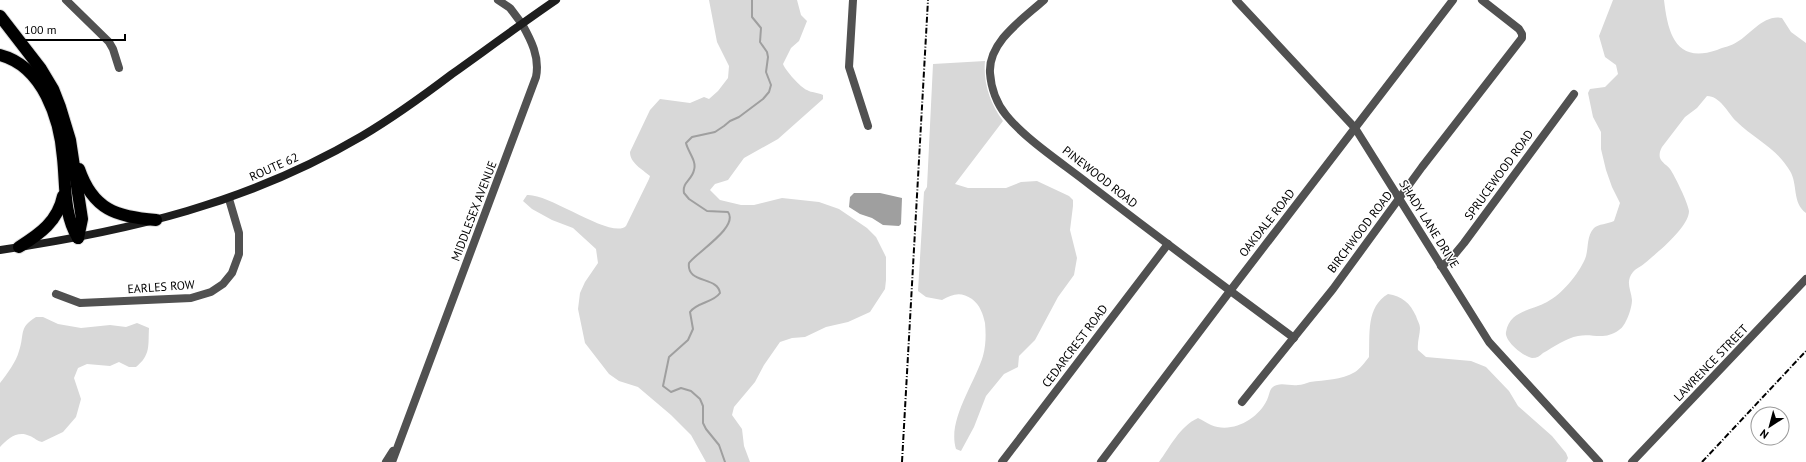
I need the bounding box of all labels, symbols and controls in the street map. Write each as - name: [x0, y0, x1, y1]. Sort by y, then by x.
- scale bar: [18, 16, 125, 42]
- text: 100 m: [24, 22, 57, 37]
- street label: SPRUCEWOOD ROAD: [1461, 127, 1536, 223]
- street label: PINEWOOD ROAD: [1060, 143, 1141, 211]
- street label: ROUTE 62: [247, 149, 301, 184]
- street label: MIDDLESEX AVENUE: [448, 159, 500, 263]
- street label: SHADY LANE DRIVE: [1396, 177, 1463, 271]
- street label: OAKDALE ROAD: [1235, 186, 1298, 260]
- street label: BIRCHWOOD ROAD: [1324, 188, 1395, 276]
- street label: EARLES ROW: [127, 277, 195, 296]
- street label: CEDARCREST ROAD: [1039, 301, 1111, 390]
- street label: LAWRENCE STREET: [1670, 321, 1751, 404]
- north arrow: [1750, 406, 1790, 446]
- text: N: [1757, 426, 1771, 442]

